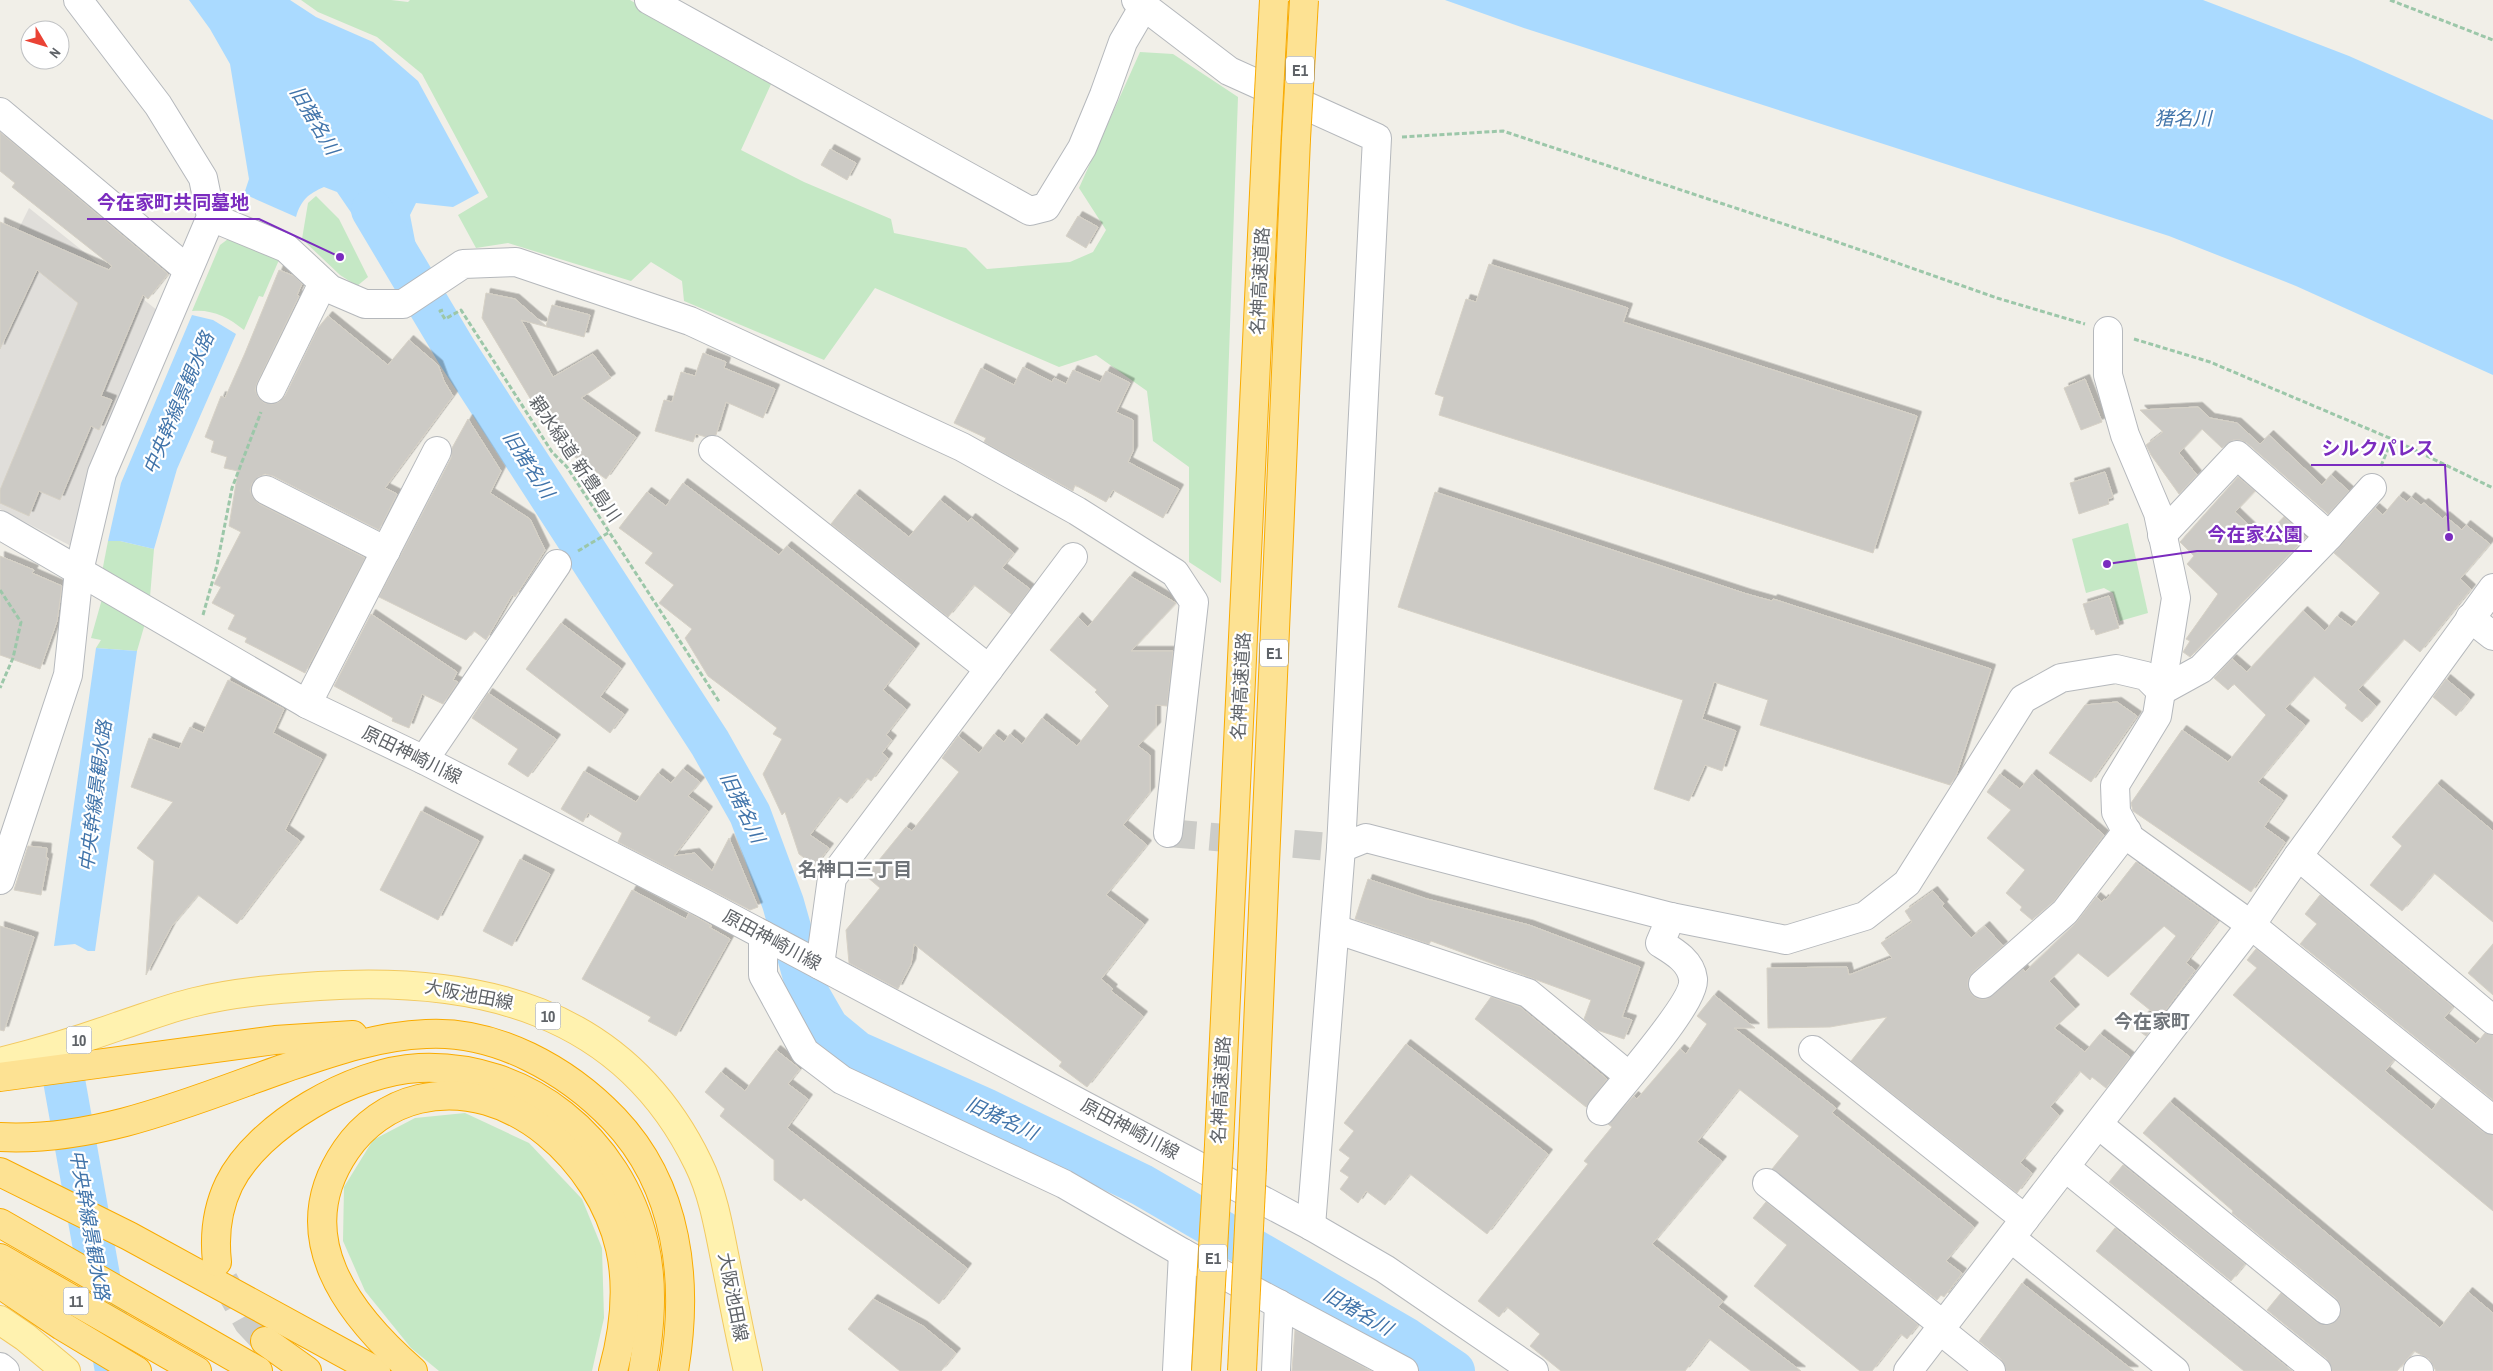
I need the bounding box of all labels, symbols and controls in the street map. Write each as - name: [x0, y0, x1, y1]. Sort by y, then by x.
- north arrow: [20, 20, 70, 70]
- text: N: [46, 44, 65, 62]
- road number: E1: [1286, 56, 1314, 84]
- water label: 旧猪名川: [284, 81, 347, 161]
- water label: 猪名川: [2154, 105, 2213, 131]
- callout: 今在家町共同墓地: [87, 185, 259, 219]
- text: 今在家町共同墓地: [97, 189, 249, 215]
- street label: 名神高速道路: [1244, 226, 1275, 336]
- water label: 中央幹線景観水路: [136, 326, 220, 478]
- street label: 親水緑道 新豊島川: [524, 390, 627, 527]
- water label: 旧猪名川: [497, 425, 562, 505]
- callout: シルクパレス: [2311, 431, 2445, 465]
- text: シルクパレス: [2321, 435, 2435, 461]
- callout: 今在家公園: [2197, 517, 2312, 551]
- text: 今在家公園: [2207, 521, 2303, 547]
- street label: 名神高速道路: [1225, 631, 1256, 741]
- road number: E1: [1260, 640, 1288, 666]
- water label: 中央幹線景観水路: [73, 717, 117, 873]
- street label: 原田神崎川線: [358, 720, 466, 789]
- water label: 旧猪名川: [715, 767, 772, 849]
- district label: 名神口三丁目: [798, 856, 912, 882]
- street label: 原田神崎川線: [719, 903, 826, 976]
- street label: 大阪池田線: [423, 974, 516, 1015]
- road number: 10: [536, 1002, 560, 1030]
- district label: 今在家町: [2114, 1008, 2190, 1034]
- road number: 10: [66, 1026, 92, 1054]
- street label: 名神高速道路: [1205, 1035, 1236, 1145]
- water label: 旧猪名川: [962, 1090, 1044, 1147]
- street label: 原田神崎川線: [1077, 1092, 1184, 1165]
- water label: 中央幹線景観水路: [64, 1148, 116, 1304]
- road number: E1: [1199, 1244, 1227, 1272]
- street label: 大阪池田線: [713, 1250, 754, 1343]
- water label: 旧猪名川: [1319, 1281, 1399, 1342]
- road number: 11: [64, 1288, 88, 1314]

